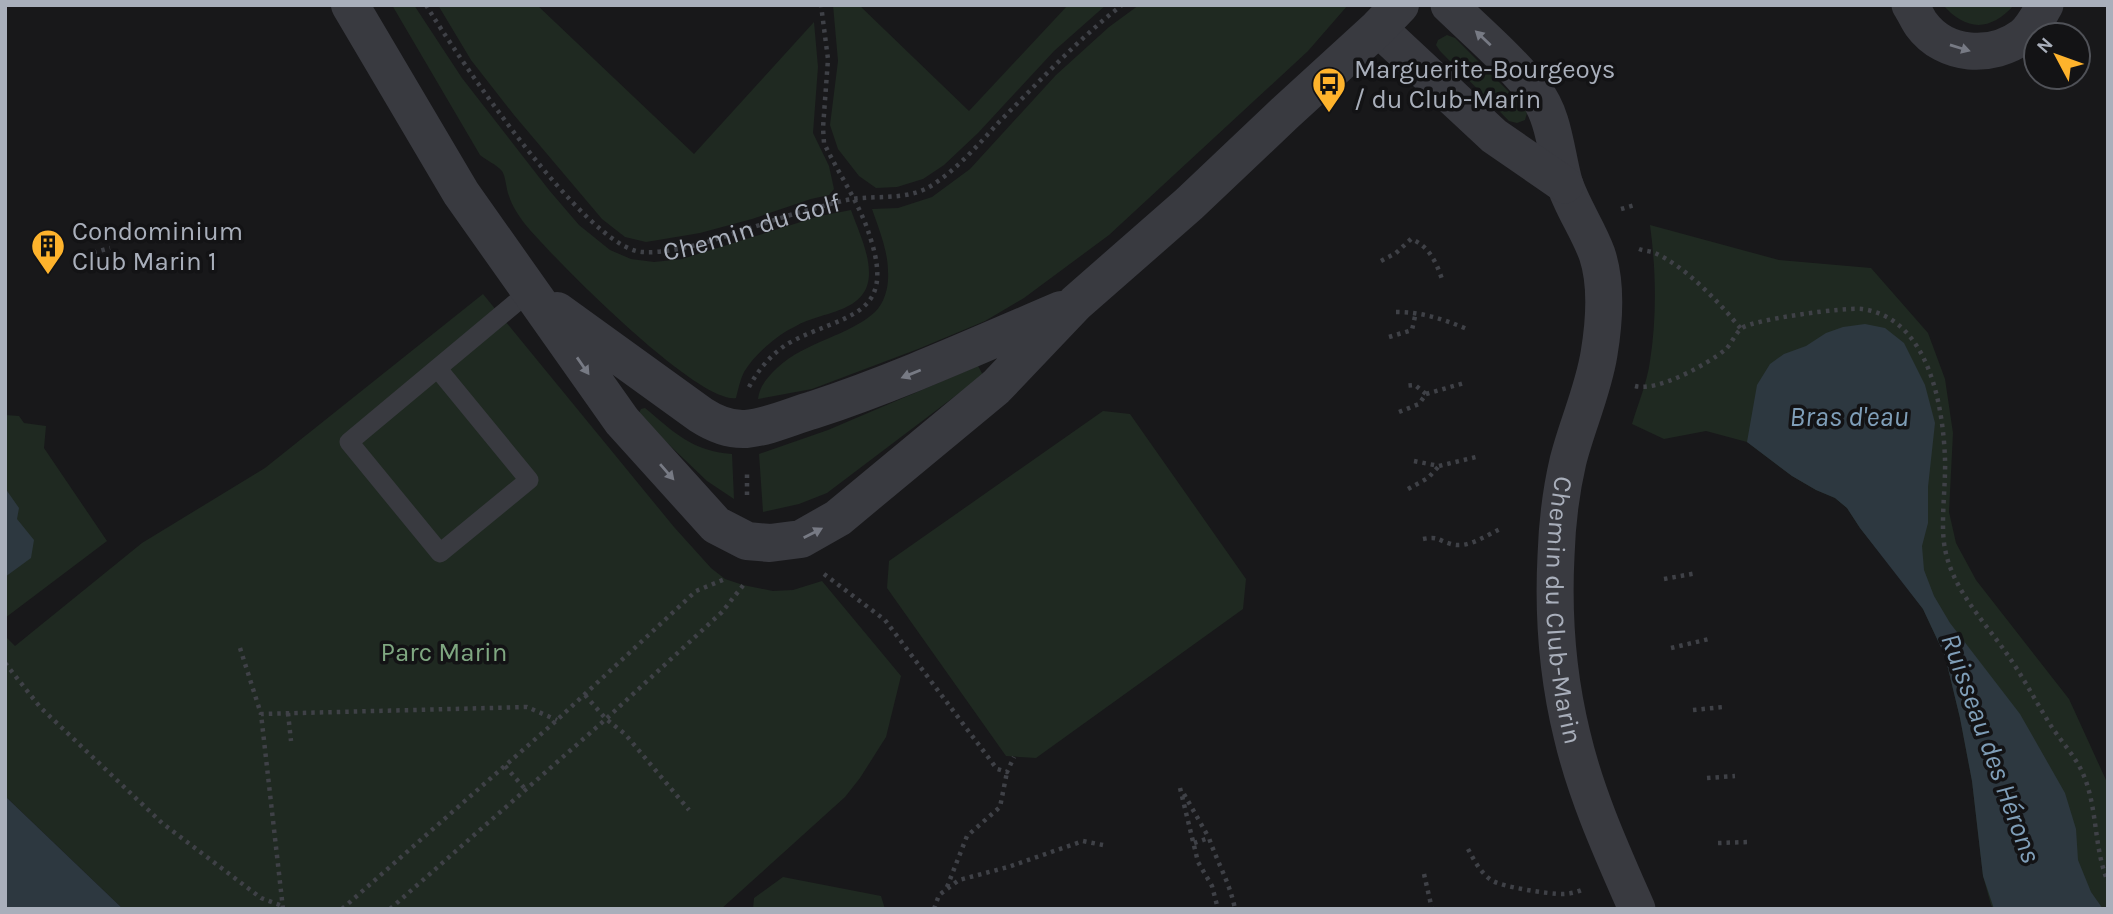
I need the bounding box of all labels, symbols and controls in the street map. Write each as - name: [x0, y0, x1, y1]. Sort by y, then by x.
- north arrow: [2022, 21, 2092, 91]
- one-way arrow: [1475, 30, 1492, 46]
- text: N: [2032, 33, 2058, 58]
- one-way arrow: [1949, 44, 1970, 54]
- place label: Marguerite-Bourgeoys / du Club-Marin: [1354, 54, 1616, 115]
- bus stop icon: Marguerite-Bourgeoys / du Club-Marin: [1310, 65, 1348, 114]
- street label: Chemin du Golf: [661, 186, 845, 267]
- place label: Condominium Club Marin 1: [72, 216, 243, 277]
- building icon: Condominium Club Marin 1: [29, 227, 67, 276]
- one-way arrow: [576, 357, 590, 376]
- one-way arrow: [901, 368, 921, 380]
- water label: Bras d'eau: [1789, 400, 1909, 433]
- one-way arrow: [659, 463, 675, 481]
- street label: Chemin du Club-Marin: [1540, 474, 1589, 747]
- one-way arrow: [804, 527, 824, 539]
- water label: Ruisseau des Hérons: [1934, 629, 2048, 867]
- park label: Parc Marin: [381, 637, 507, 668]

